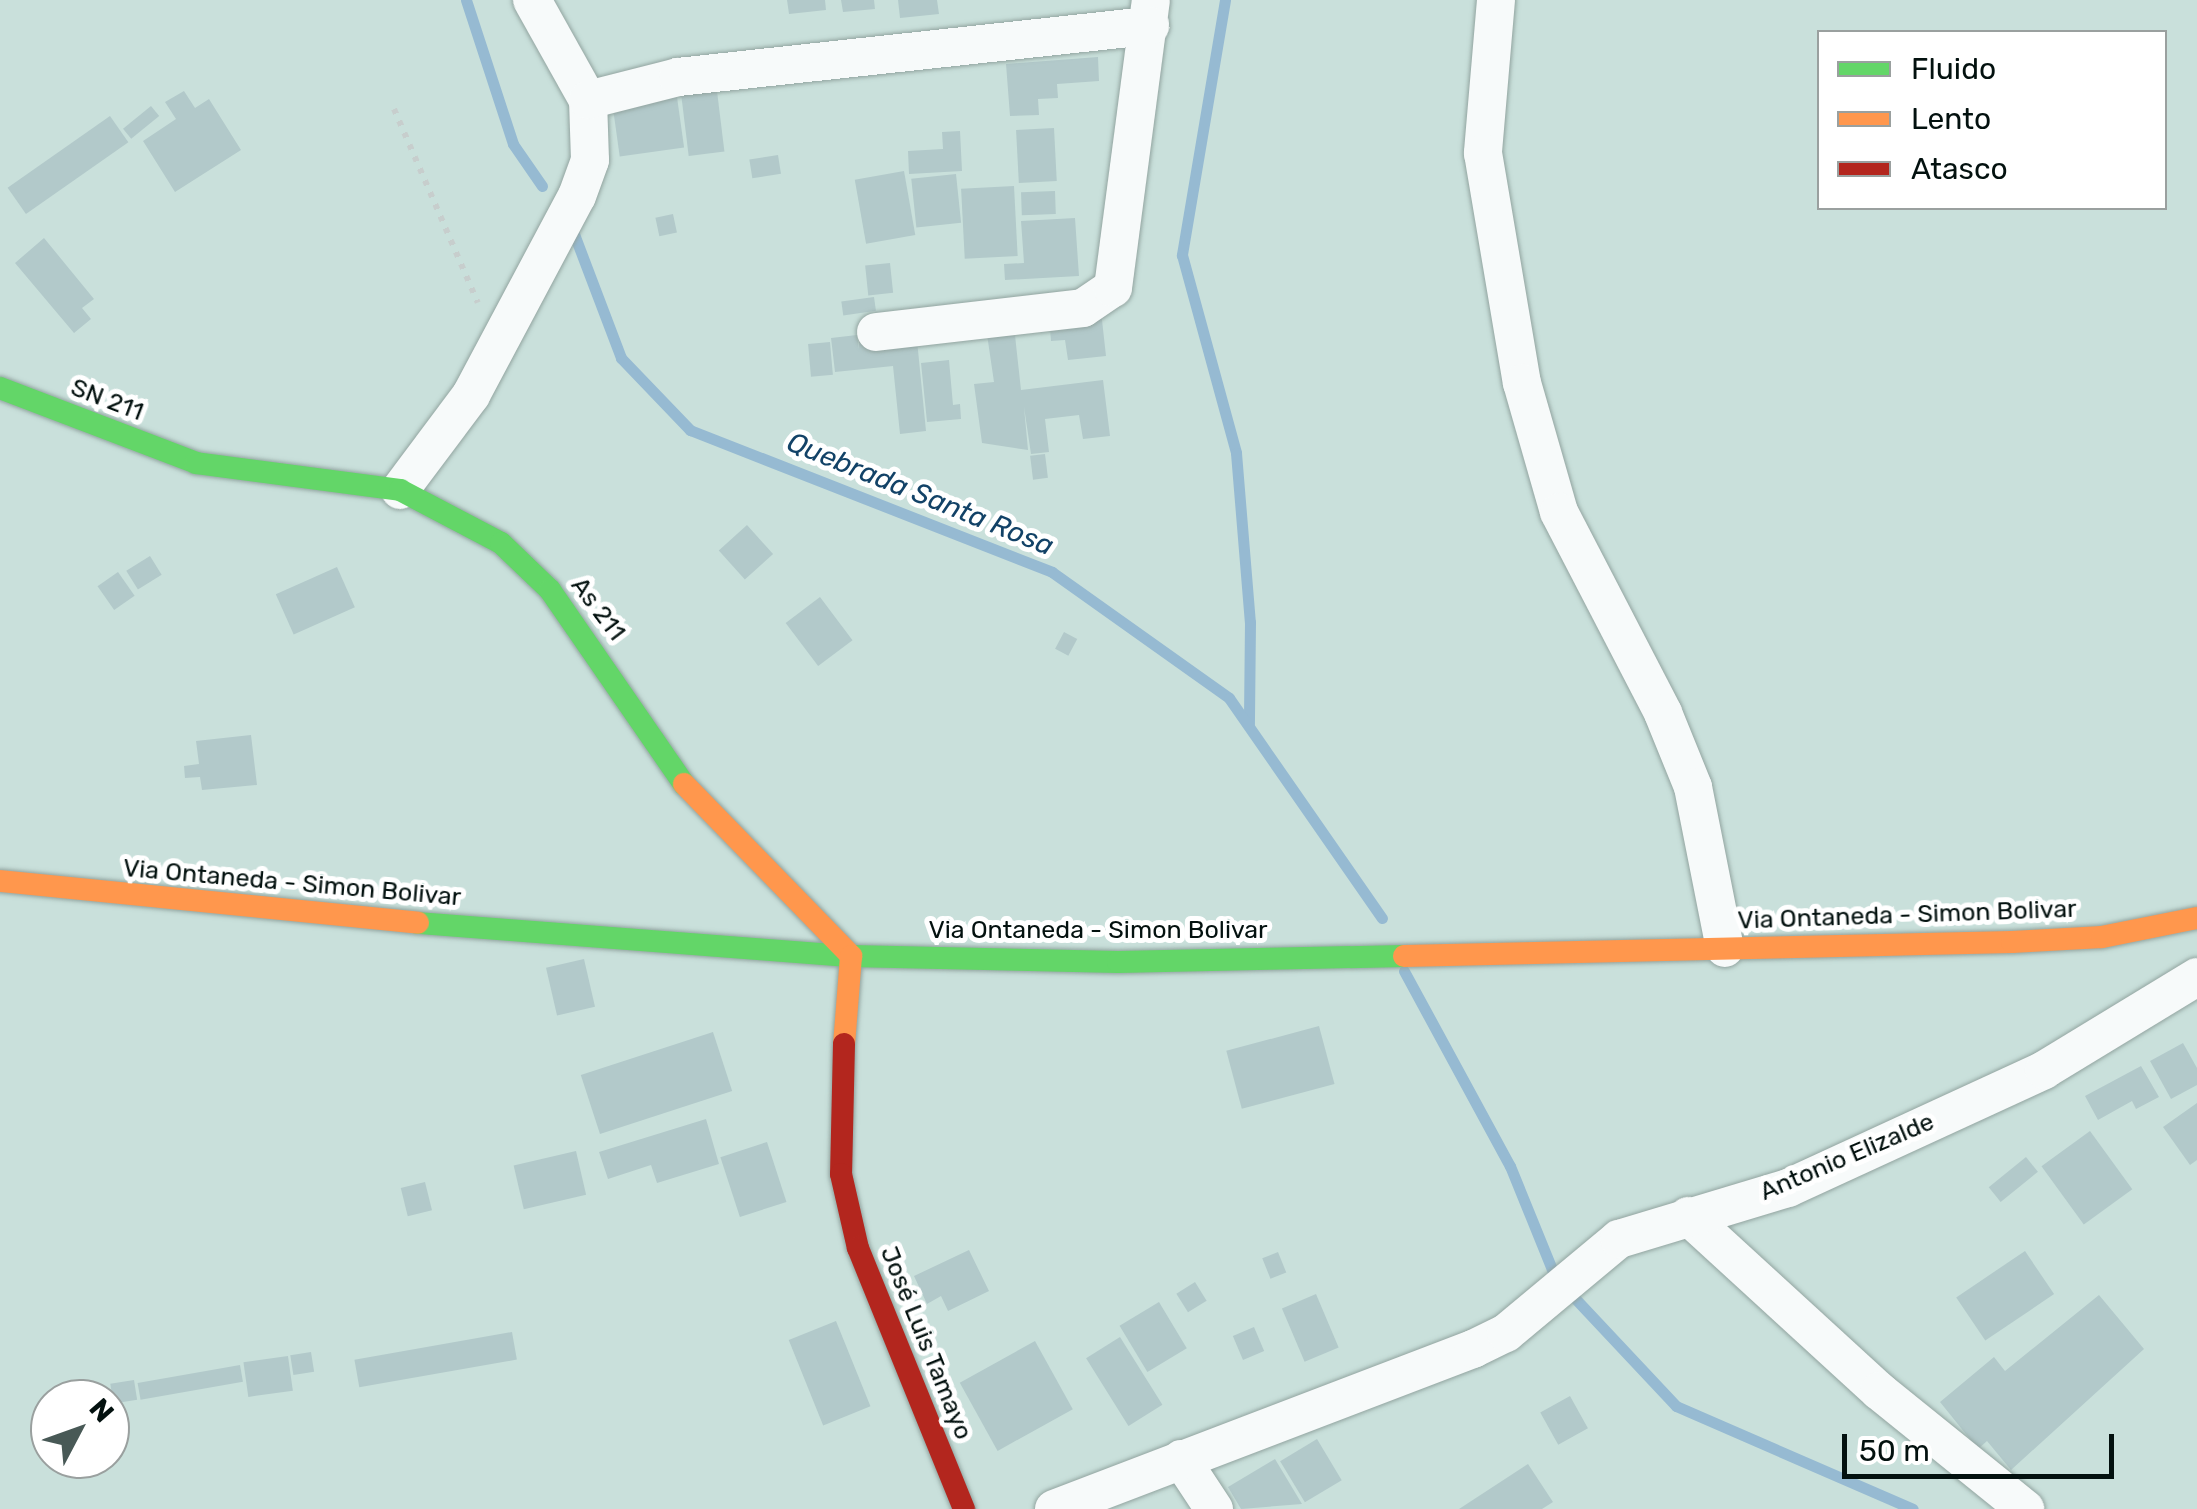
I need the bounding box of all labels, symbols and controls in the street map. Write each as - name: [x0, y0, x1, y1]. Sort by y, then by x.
- legend: [1817, 30, 2167, 210]
- text: Fluido: [1911, 51, 1996, 87]
- text: Lento: [1911, 101, 1991, 137]
- text: Atasco: [1911, 151, 2008, 187]
- street label: SN 211: [67, 373, 147, 427]
- water label: Quebrada Santa Rosa: [782, 425, 1058, 563]
- street label: As 211: [564, 571, 632, 647]
- street label: Via Ontaneda - Simon Bolivar: [122, 853, 462, 913]
- street label: Via Ontaneda - Simon Bolivar: [1737, 894, 2077, 936]
- street label: Via Ontaneda - Simon Bolivar: [928, 915, 1268, 945]
- street label: Antonio Elizalde: [1755, 1107, 1939, 1207]
- street label: José Luis Tamayo: [873, 1242, 979, 1444]
- north arrow: [30, 1379, 130, 1479]
- text: N: [82, 1392, 121, 1429]
- scale bar: [1847, 1414, 2120, 1476]
- text: 50 m: [1859, 1433, 1930, 1469]

